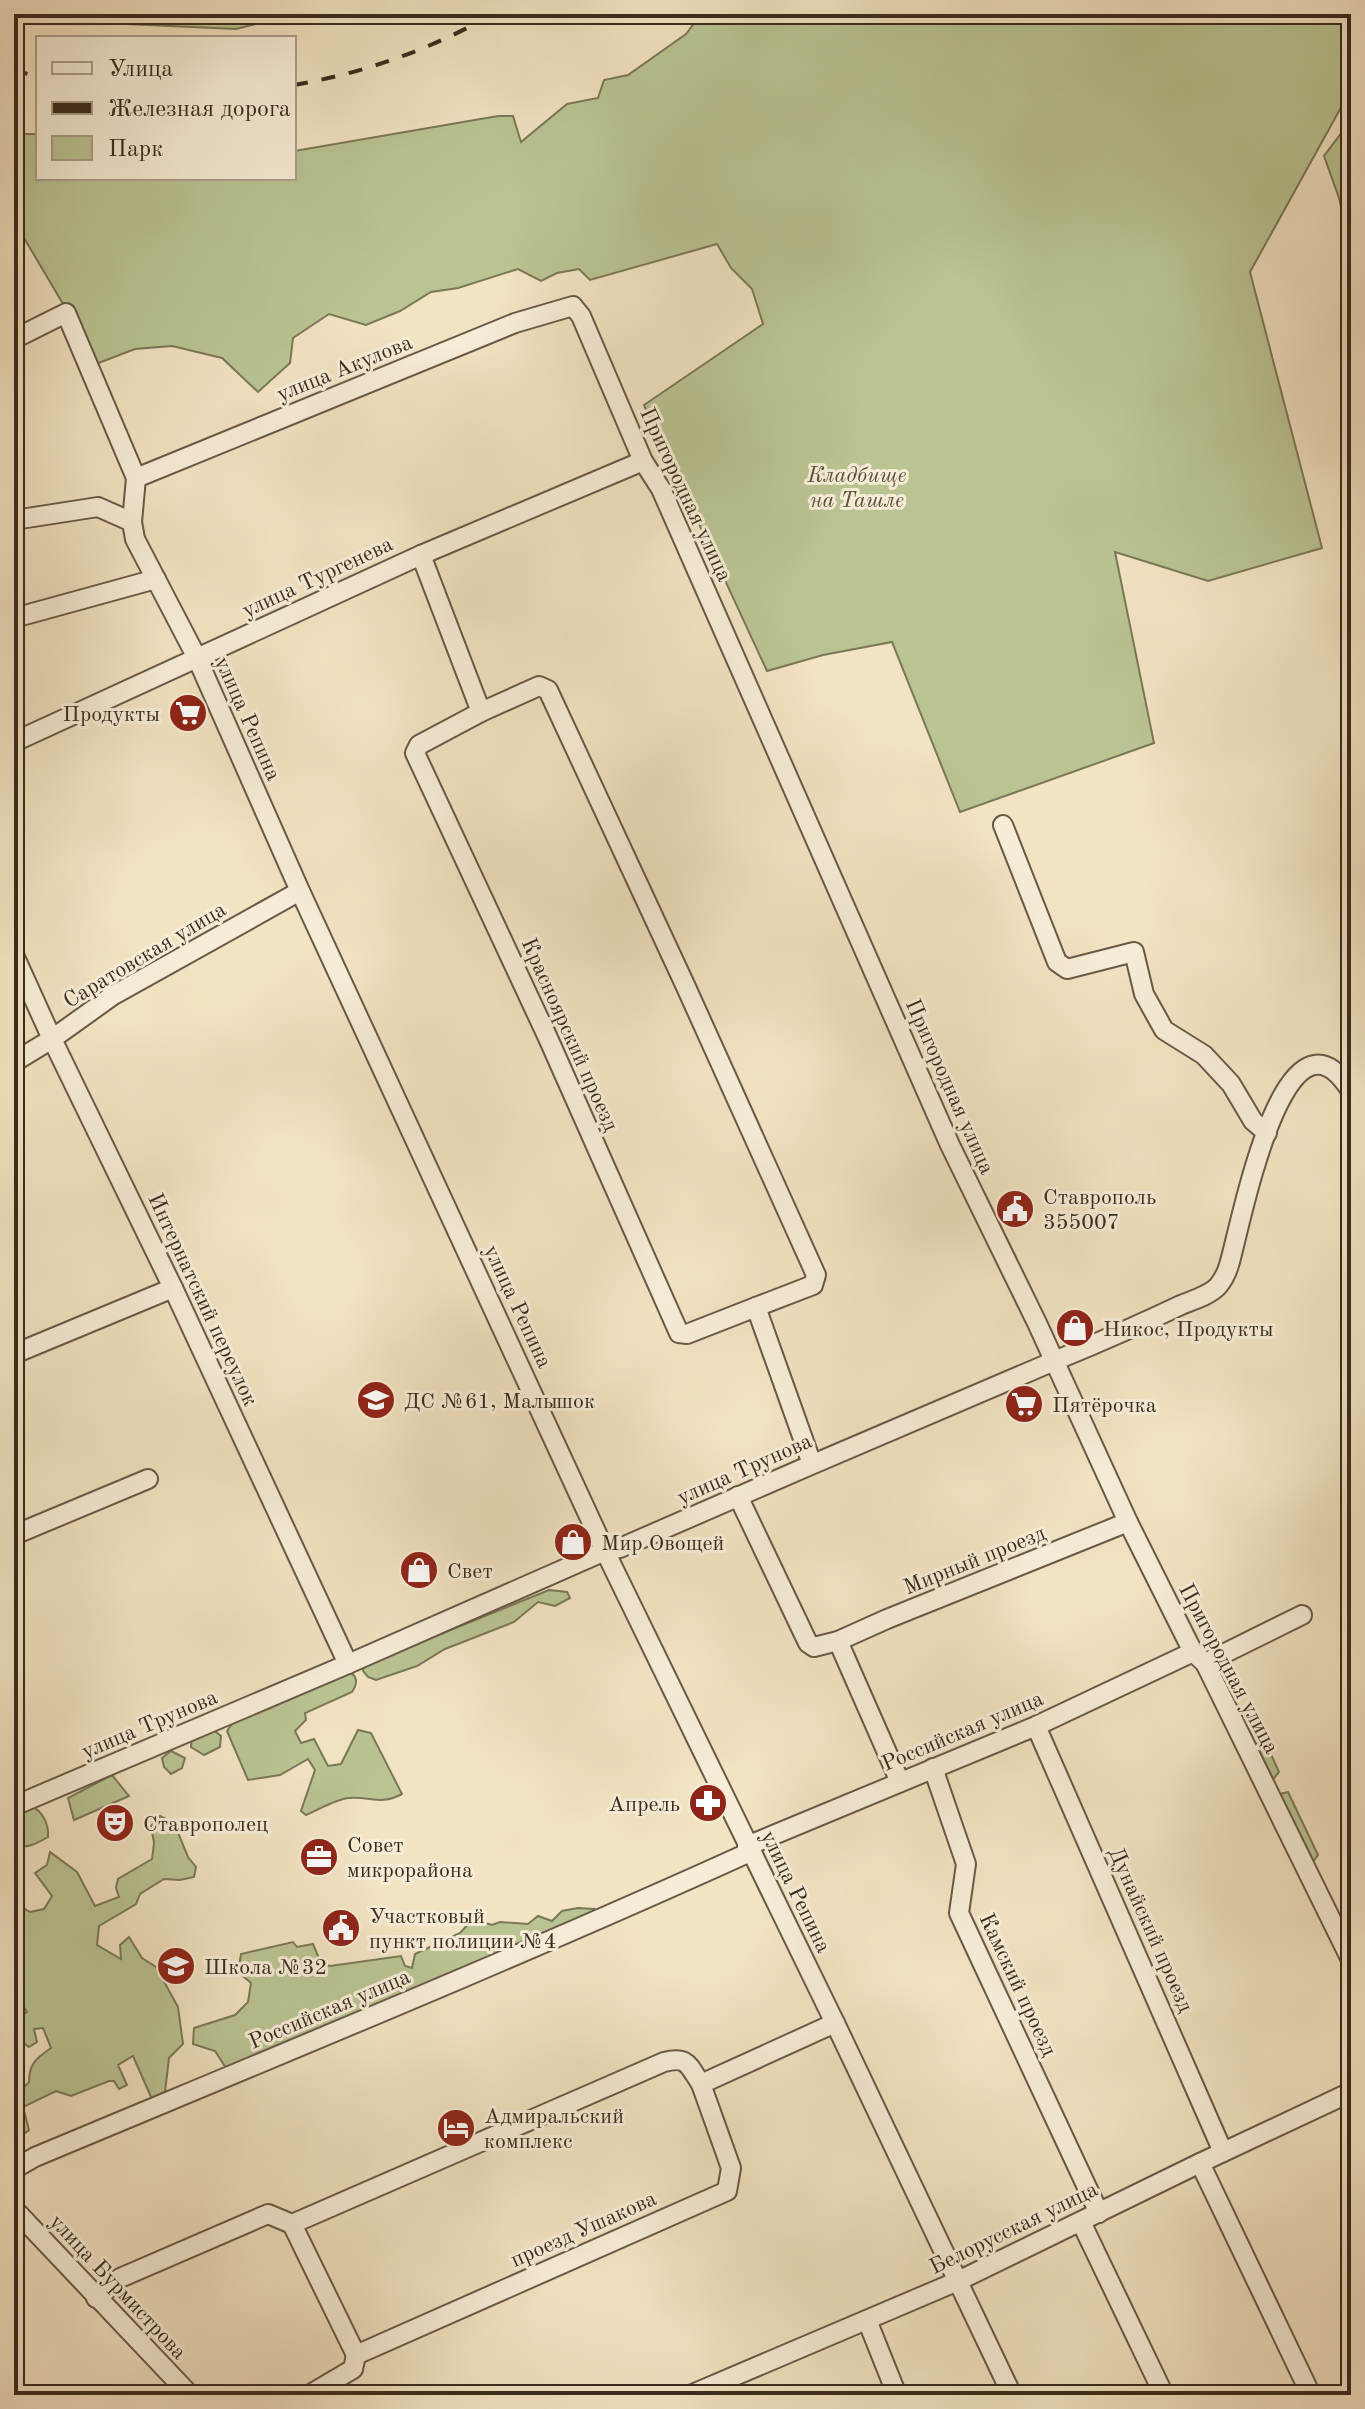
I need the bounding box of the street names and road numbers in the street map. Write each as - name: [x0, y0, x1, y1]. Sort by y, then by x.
- street label: улица Акулова: [274, 332, 416, 406]
- street label: Пригородная улица: [635, 404, 735, 585]
- street label: улица Тургенева: [239, 533, 397, 622]
- street label: улица Репина: [210, 654, 284, 784]
- street label: Саратовская улица: [60, 899, 230, 1013]
- street label: Красноярский проезд: [517, 935, 622, 1135]
- street label: Пригородная улица: [901, 996, 998, 1178]
- street label: Интернатский переулок: [143, 1190, 261, 1410]
- street label: улица Репина: [479, 1242, 555, 1372]
- street label: улица Трунова: [674, 1430, 816, 1509]
- street label: Мирный проезд: [901, 1522, 1049, 1599]
- street label: Пригородная улица: [1174, 1580, 1282, 1758]
- street label: улица Трунова: [79, 1686, 221, 1763]
- street label: Российская улица: [879, 1688, 1047, 1776]
- street label: улица Репина: [756, 1827, 834, 1957]
- street label: Дунайский проезд: [1104, 1844, 1197, 2016]
- street label: Камский проезд: [974, 1910, 1060, 2060]
- street label: Российская улица: [246, 1966, 414, 2054]
- street label: Белорусская улица: [926, 2178, 1102, 2279]
- street label: проезд Ушакова: [508, 2188, 660, 2272]
- street label: улица Бурмистрова: [45, 2211, 190, 2364]

